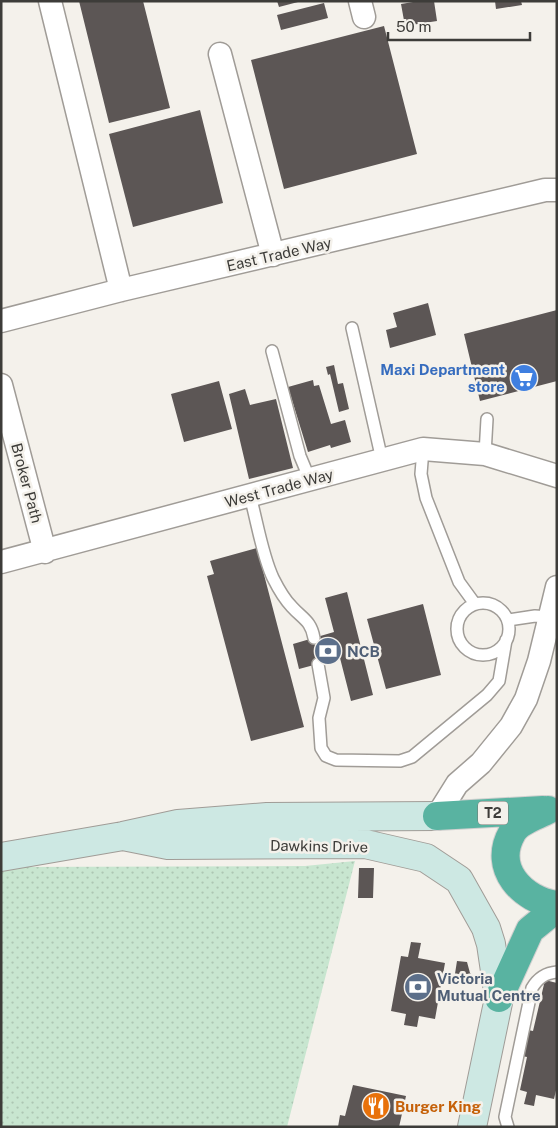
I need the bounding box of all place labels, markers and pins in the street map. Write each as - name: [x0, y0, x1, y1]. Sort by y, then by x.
- place label: Maxi Department store: [380, 361, 505, 395]
- supermarket icon: Maxi Department store: [509, 363, 539, 393]
- bank icon: NCB: [313, 636, 343, 666]
- place label: NCB: [347, 643, 380, 660]
- place label: Victoria Mutual Centre: [437, 970, 541, 1004]
- bank icon: Victoria Mutual Centre: [403, 972, 433, 1002]
- restaurant icon: Burger King: [361, 1091, 391, 1121]
- place label: Burger King: [395, 1098, 481, 1115]

